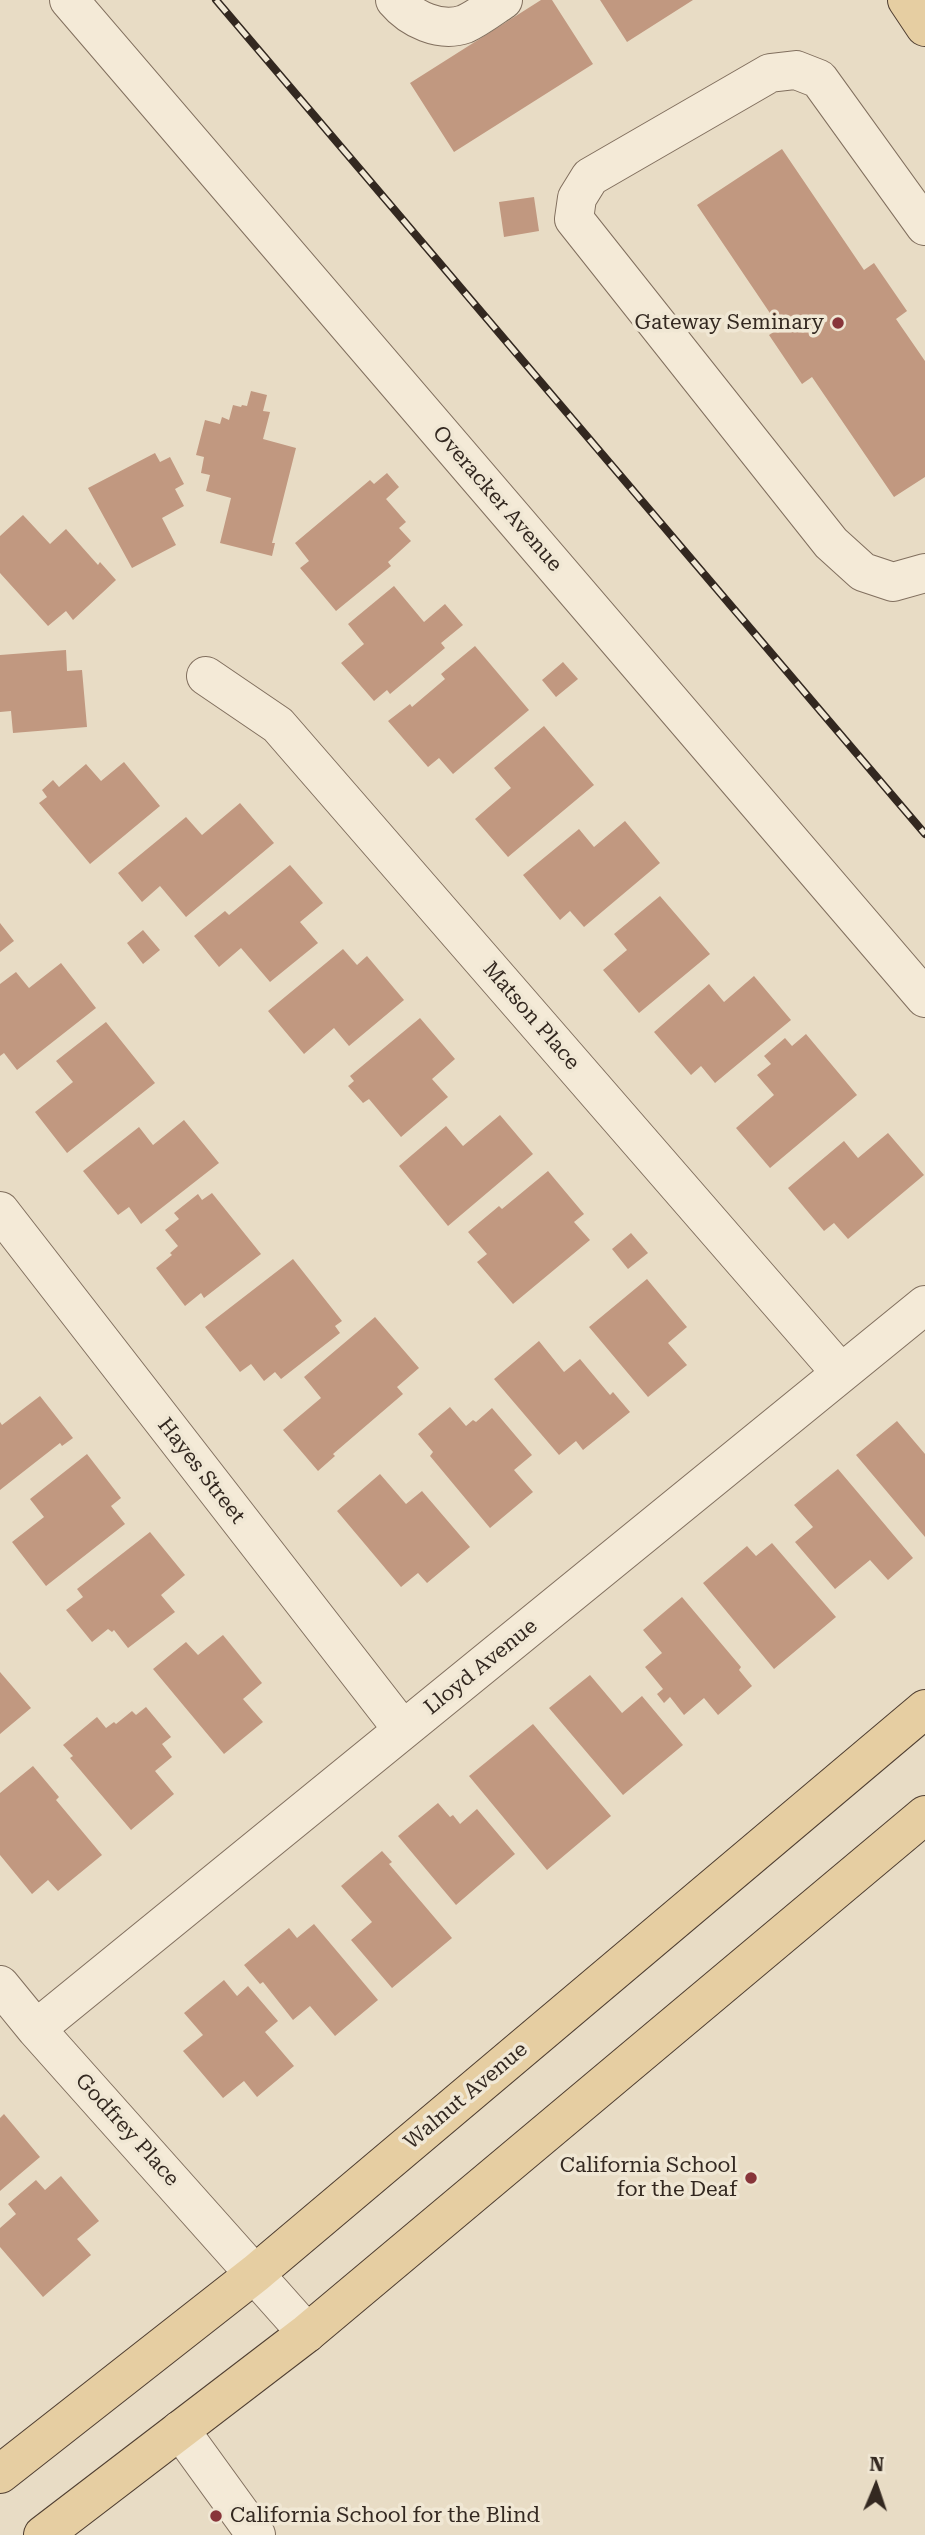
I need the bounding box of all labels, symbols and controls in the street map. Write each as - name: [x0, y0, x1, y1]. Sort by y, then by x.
- place label: Gateway Seminary: [634, 310, 824, 336]
- marker: Gateway Seminary: [830, 315, 846, 331]
- street label: Overacker Avenue: [427, 421, 567, 577]
- street label: Matson Place: [477, 957, 585, 1075]
- street label: Hayes Street: [152, 1413, 250, 1529]
- street label: Lloyd Avenue: [419, 1614, 543, 1720]
- street label: Walnut Avenue: [399, 2037, 533, 2155]
- street label: Godfrey Place: [70, 2068, 184, 2192]
- place label: California School for the Deaf: [560, 2153, 737, 2203]
- marker: California School for the Deaf: [743, 2170, 759, 2186]
- north arrow: [841, 2451, 911, 2521]
- text: N: [869, 2453, 884, 2476]
- place label: California School for the Blind: [230, 2503, 540, 2529]
- marker: California School for the Blind: [208, 2508, 224, 2524]

